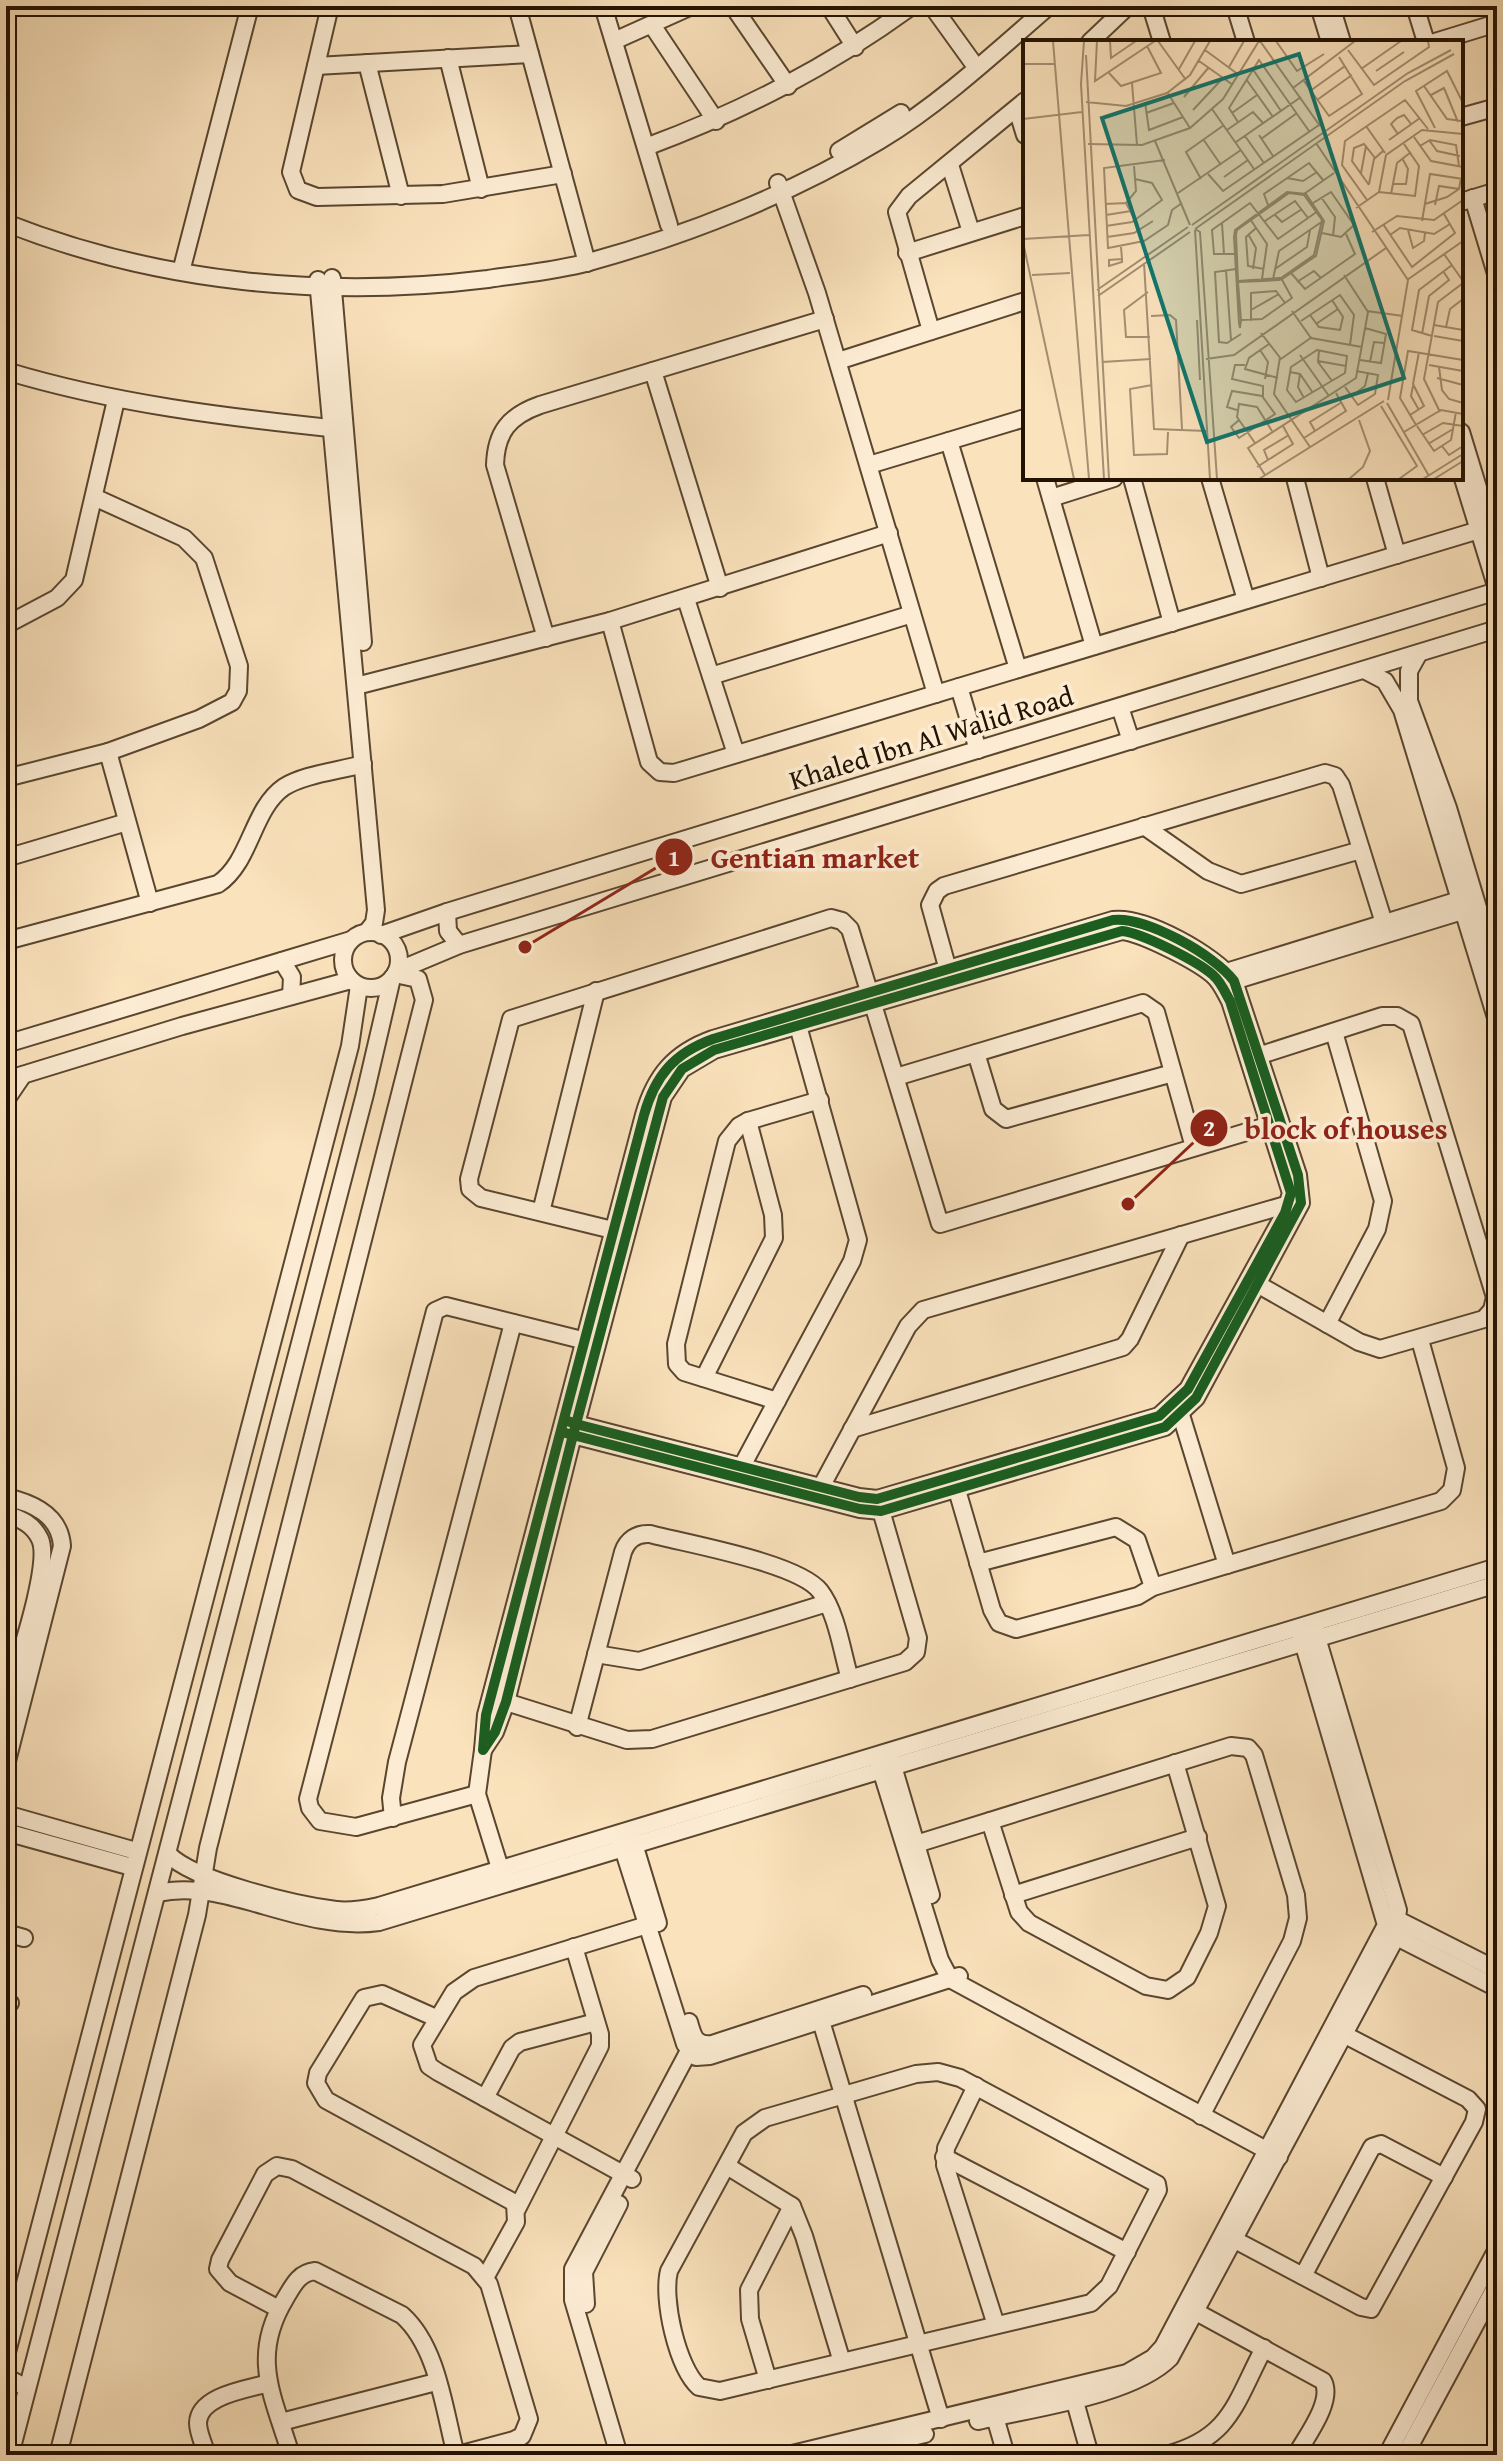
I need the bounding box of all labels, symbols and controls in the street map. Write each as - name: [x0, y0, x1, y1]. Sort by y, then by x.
- inset map: [1023, 40, 1463, 480]
- street label: Khaled Ibn Al Walid Road: [784, 674, 1078, 800]
- callout: Gentian market: [654, 830, 935, 884]
- text: Gentian market: [711, 835, 920, 879]
- text: 1: [668, 840, 680, 875]
- callout: block of houses: [1189, 1101, 1464, 1155]
- text: block of houses: [1244, 1106, 1448, 1150]
- text: 2: [1203, 1110, 1215, 1145]

